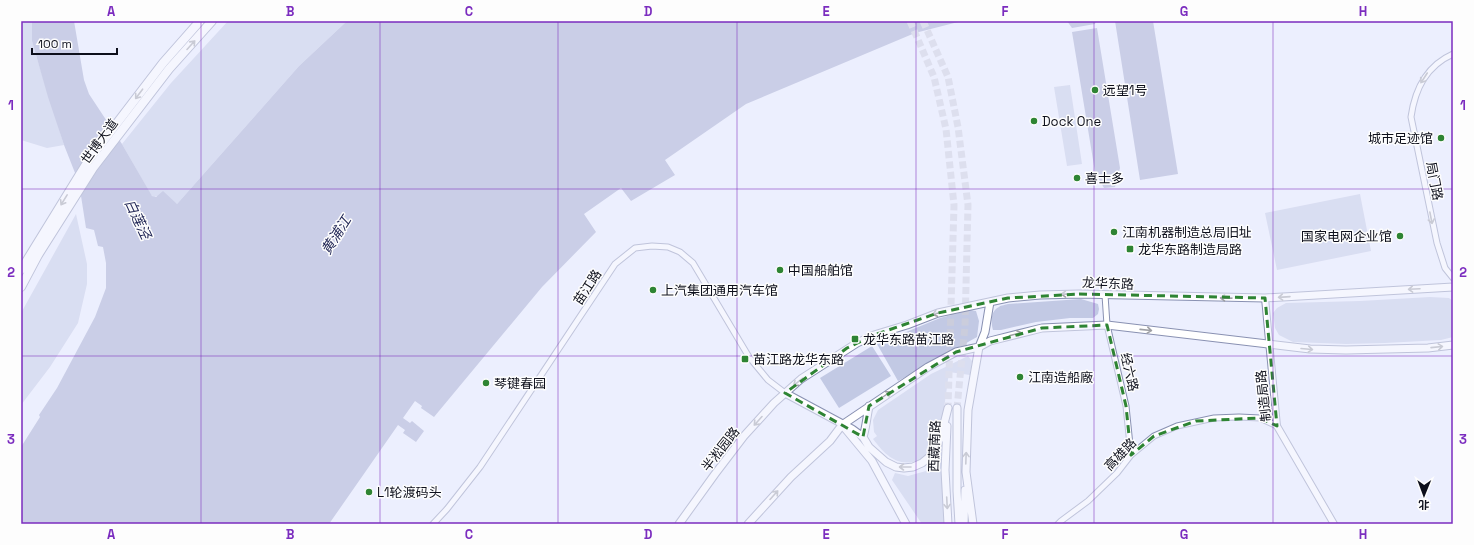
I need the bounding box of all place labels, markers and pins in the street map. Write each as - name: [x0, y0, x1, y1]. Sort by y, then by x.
- place label: 远望1号: [1103, 82, 1147, 99]
- marker: 远望1号: [1090, 85, 1100, 95]
- place label: Dock One: [1042, 113, 1101, 130]
- marker: Dock One: [1029, 116, 1039, 126]
- place label: 城市足迹馆: [1368, 130, 1433, 147]
- marker: 城市足迹馆: [1436, 133, 1446, 143]
- place label: 喜士多: [1085, 170, 1124, 187]
- marker: 喜士多: [1072, 173, 1082, 183]
- place label: 江南机器制造总局旧址: [1122, 224, 1252, 241]
- marker: 江南机器制造总局旧址: [1109, 227, 1119, 237]
- place label: 国家电网企业馆: [1301, 228, 1392, 245]
- marker: 国家电网企业馆: [1395, 231, 1405, 241]
- place label: 龙华东路制造局路: [1138, 241, 1242, 258]
- marker: 龙华东路制造局路: [1125, 244, 1135, 254]
- place label: 中国船舶馆: [788, 262, 853, 279]
- marker: 中国船舶馆: [775, 265, 785, 275]
- place label: 上汽集团通用汽车馆: [661, 282, 778, 299]
- marker: 上汽集团通用汽车馆: [648, 285, 658, 295]
- place label: 龙华东路苗江路: [863, 331, 954, 348]
- marker: 龙华东路苗江路: [850, 334, 860, 344]
- place label: 苗江路龙华东路: [753, 351, 844, 368]
- marker: 苗江路龙华东路: [740, 354, 750, 364]
- place label: 江南造船廠: [1028, 369, 1093, 386]
- marker: 江南造船廠: [1015, 372, 1025, 382]
- place label: 琴键春园: [494, 375, 546, 392]
- marker: 琴键春园: [481, 378, 491, 388]
- place label: L1轮渡码头: [377, 484, 442, 501]
- marker: L1轮渡码头: [364, 487, 374, 497]

